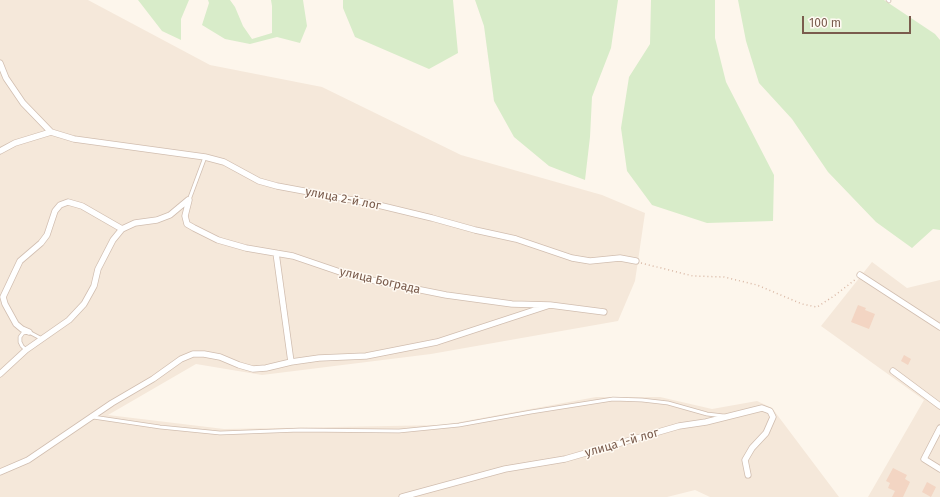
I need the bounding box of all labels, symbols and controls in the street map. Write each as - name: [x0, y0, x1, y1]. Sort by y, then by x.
- scale bar: [804, 8, 913, 34]
- text: 100 m: [809, 16, 841, 30]
- street label: улица 2-й лог: [304, 185, 382, 213]
- street label: улица Бограда: [338, 265, 422, 297]
- street label: улица 1-й лог: [583, 426, 661, 460]

